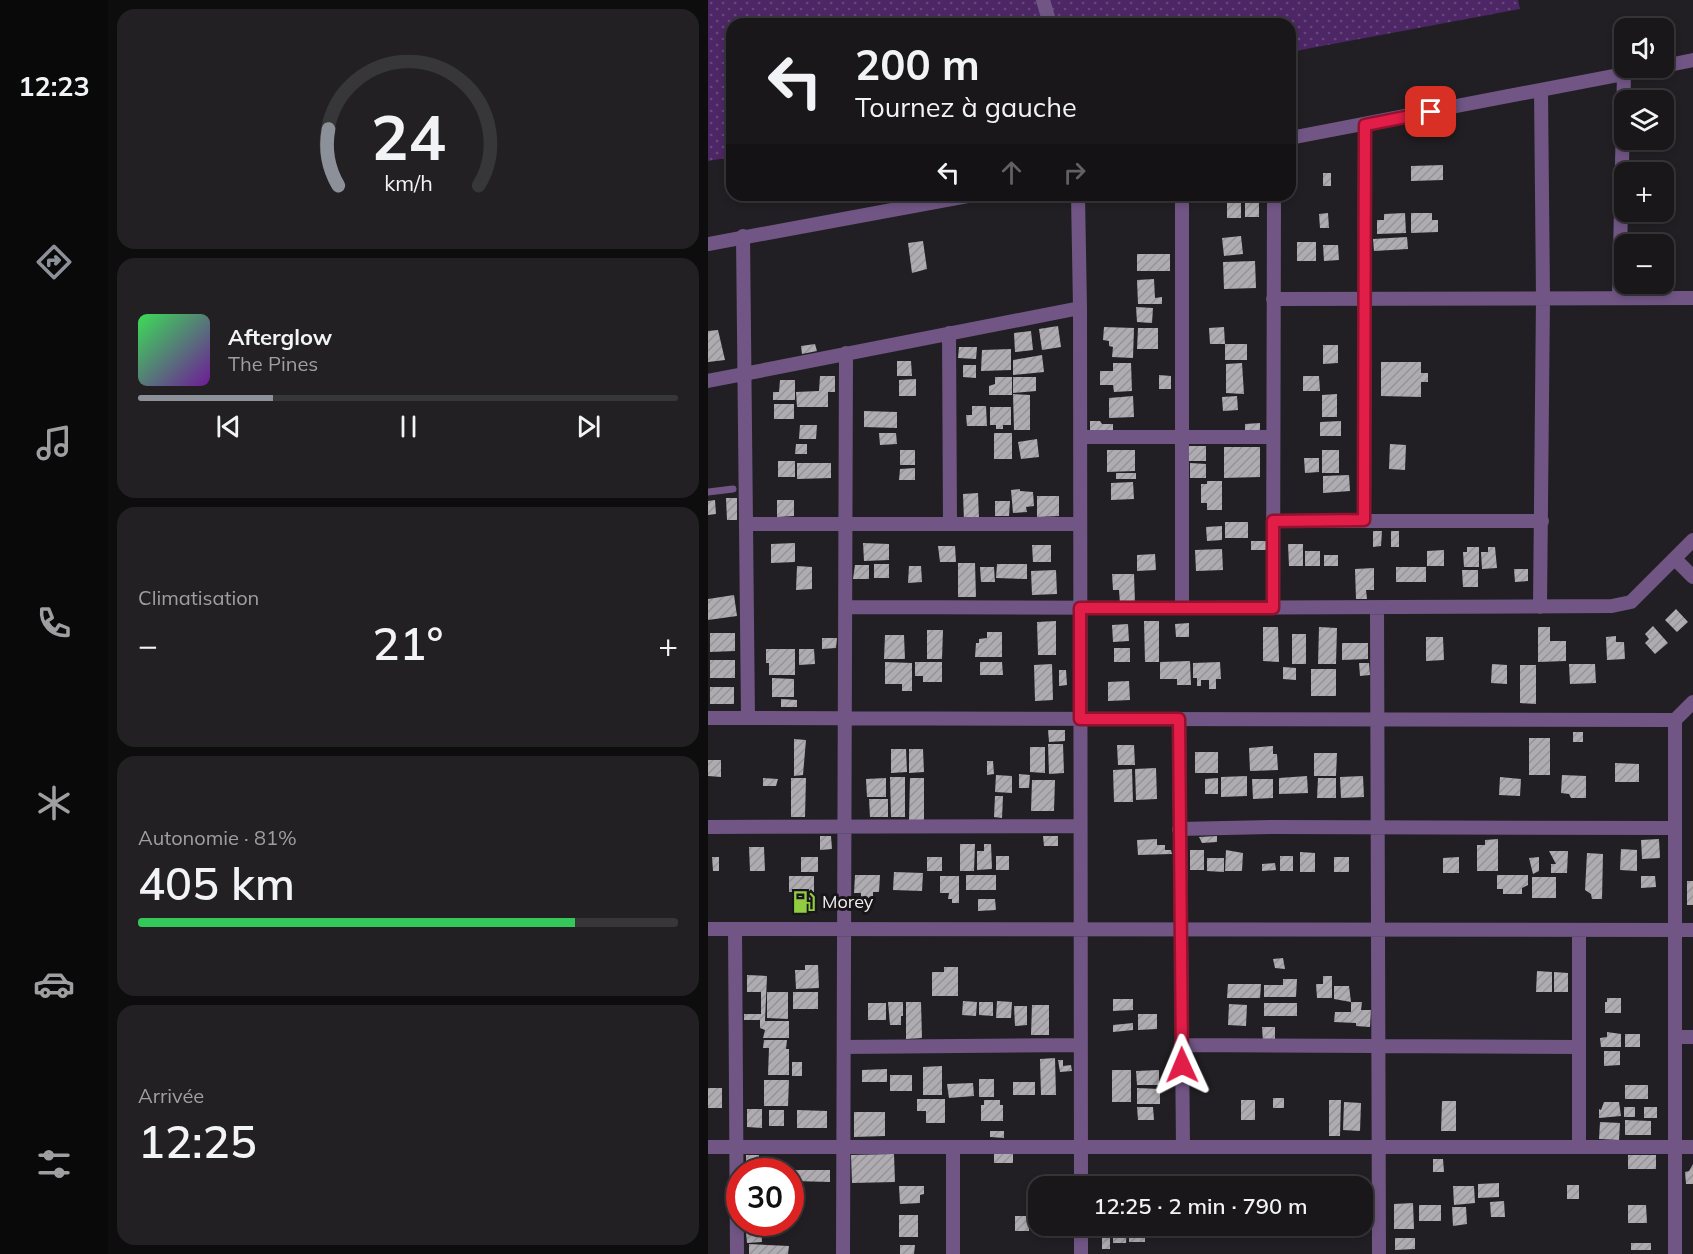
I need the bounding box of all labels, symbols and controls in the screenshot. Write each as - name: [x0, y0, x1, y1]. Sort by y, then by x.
- map controls: [1614, 18, 1674, 294]
- button: sound: [1614, 18, 1674, 78]
- text: 200 m: [855, 38, 980, 91]
- icon: left: [756, 42, 834, 120]
- text: 12:23: [18, 69, 90, 103]
- pin: [1405, 86, 1456, 137]
- text: Tournez à gauche: [855, 90, 1077, 124]
- button: layers: [1614, 90, 1674, 150]
- icon: arrive: [1414, 95, 1447, 128]
- text: 24: [371, 97, 445, 176]
- icon: left: [932, 156, 965, 189]
- icon: ahead: [995, 156, 1028, 189]
- icon: right: [1058, 156, 1091, 189]
- button: +: [1614, 162, 1674, 222]
- text: km/h: [384, 169, 432, 196]
- button: −: [1614, 234, 1674, 294]
- icon: directions: [33, 241, 75, 283]
- text: Afterglow: [228, 323, 332, 351]
- text: The Pines: [228, 351, 318, 376]
- icon: previous: [212, 410, 245, 443]
- icon: pause: [392, 410, 425, 443]
- icon: next: [572, 410, 605, 443]
- icon: music: [33, 422, 75, 464]
- text: Climatisation: [138, 585, 259, 610]
- icon: phone: [33, 602, 75, 644]
- text: 21°: [373, 615, 443, 671]
- text: −: [138, 624, 158, 665]
- text: +: [658, 624, 678, 665]
- icon: climate: [33, 782, 75, 824]
- text: Autonomie · 81%: [138, 825, 297, 850]
- text: 405 km: [138, 855, 295, 911]
- fuel station icon: Morey: [791, 889, 817, 915]
- place label: Morey: [822, 890, 874, 913]
- icon: car: [33, 963, 75, 1005]
- position arrow: [1150, 1033, 1214, 1097]
- text: Arrivée: [138, 1083, 204, 1108]
- text: 12:25: [138, 1113, 257, 1169]
- icon: filters: [33, 1143, 75, 1185]
- speed limit sign: 30: [726, 1158, 804, 1236]
- text: 12:25 · 2 min · 790 m: [1093, 1192, 1308, 1220]

